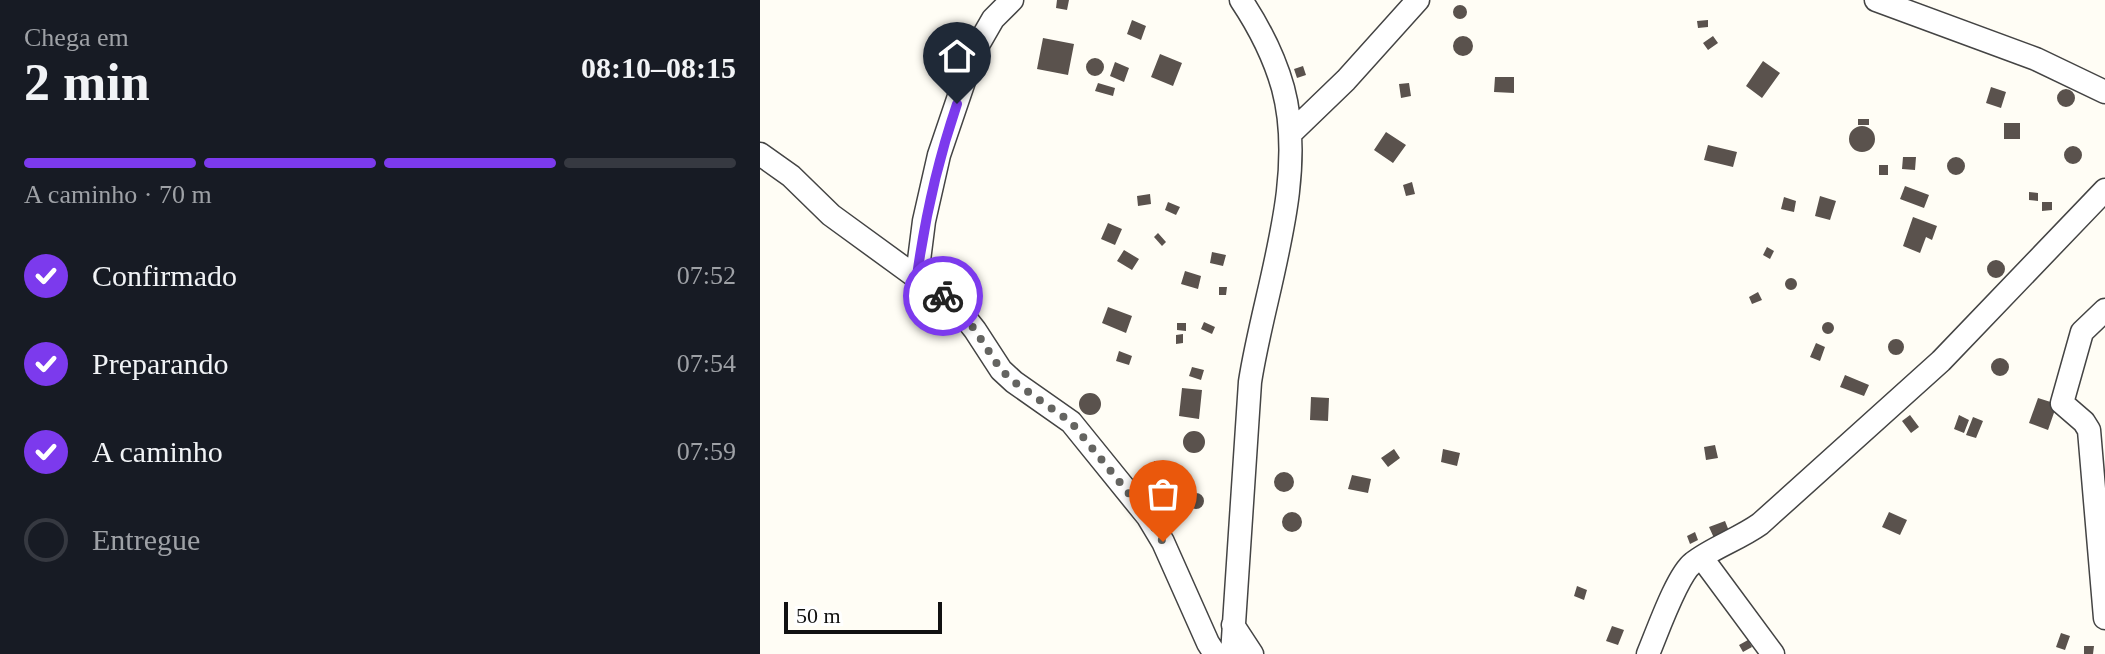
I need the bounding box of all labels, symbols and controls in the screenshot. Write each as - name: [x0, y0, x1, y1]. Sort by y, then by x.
- pin: [923, 22, 991, 104]
- text: Chega em: [24, 23, 129, 52]
- icon: home: [935, 34, 979, 78]
- text: 08:10–08:15: [581, 51, 736, 84]
- text: 2 min: [24, 54, 150, 111]
- text: A caminho · 70 m: [24, 180, 212, 209]
- icon: check: [24, 254, 68, 298]
- courier: [903, 256, 983, 336]
- text: Confirmado: [92, 259, 237, 292]
- text: 07:52: [677, 261, 736, 290]
- icon: bike: [921, 274, 965, 318]
- icon: check: [24, 342, 68, 386]
- text: Preparando: [92, 347, 229, 380]
- text: 07:54: [677, 349, 736, 378]
- icon: check: [24, 430, 68, 474]
- text: A caminho: [92, 435, 223, 468]
- text: 07:59: [677, 437, 736, 466]
- pin: [1129, 460, 1197, 542]
- icon: bag: [1141, 472, 1185, 516]
- text: Entregue: [92, 523, 200, 556]
- scale bar: [784, 598, 942, 634]
- text: 50 m: [796, 603, 841, 628]

